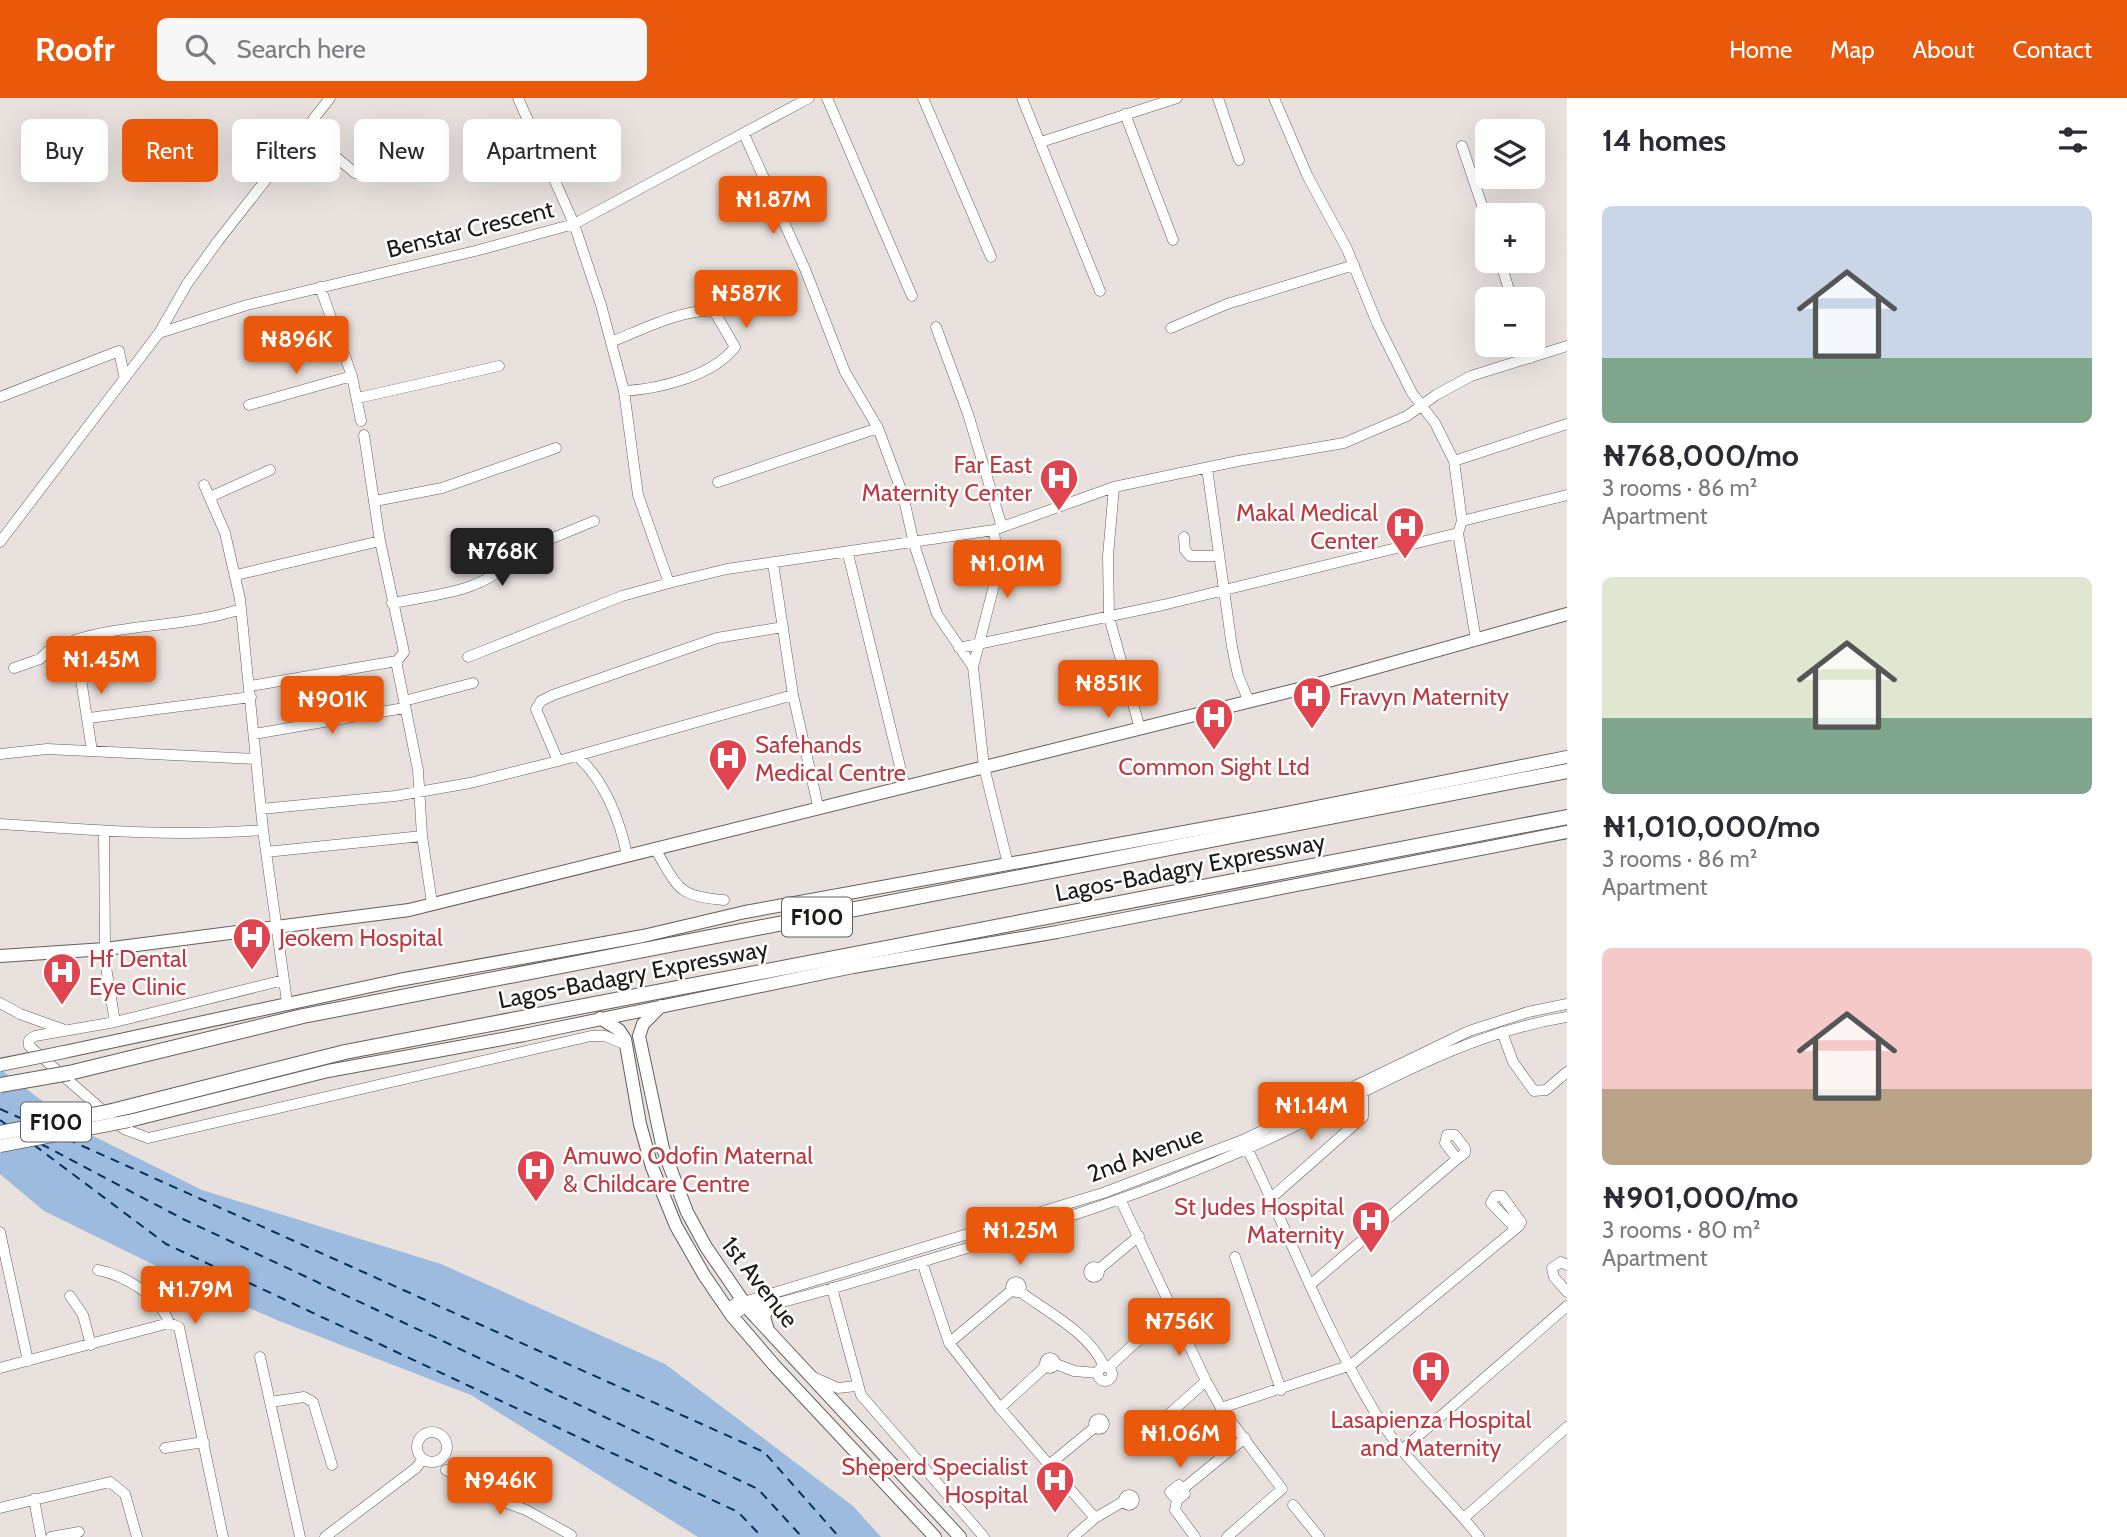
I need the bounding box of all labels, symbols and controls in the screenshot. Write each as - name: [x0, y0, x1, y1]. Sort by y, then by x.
- search box: [157, 18, 647, 81]
- text: Roofr: [35, 29, 115, 69]
- icon: search: [181, 30, 219, 68]
- text: Search here: [237, 33, 366, 65]
- text: Home: [1729, 35, 1792, 64]
- text: Map: [1830, 35, 1875, 64]
- text: About: [1913, 35, 1975, 64]
- text: Contact: [2013, 35, 2092, 64]
- chip: Buy: [21, 119, 108, 182]
- chip: Rent: [122, 119, 218, 182]
- chip: Filters: [232, 119, 340, 182]
- chip: New: [354, 119, 449, 182]
- chip: Apartment: [463, 119, 621, 182]
- map controls: [1475, 119, 1545, 357]
- button: layers: [1475, 119, 1545, 189]
- icon: filters: [2054, 121, 2092, 159]
- text: 14 homes: [1602, 122, 1726, 159]
- pin: ₦1.87M: [716, 176, 830, 236]
- text: ₦1.87M: [735, 185, 811, 213]
- street label: Benstar Crescent: [384, 194, 556, 264]
- button: +: [1475, 203, 1545, 273]
- icon: home: [1784, 251, 1910, 377]
- pin: ₦587K: [697, 271, 795, 330]
- text: ₦587K: [711, 279, 781, 307]
- button: −: [1475, 287, 1545, 357]
- pin: ₦896K: [247, 316, 345, 376]
- text: ₦896K: [260, 325, 332, 353]
- text: ₦768,000/mo: [1602, 437, 1799, 474]
- place label: Far East Maternity Center: [862, 450, 1032, 507]
- hospital icon: Far East Maternity Center: [1038, 457, 1080, 512]
- text: 3 rooms · 86 m²: [1602, 474, 1757, 502]
- place label: Makal Medical Center: [1236, 498, 1378, 555]
- text: Apartment: [1602, 502, 1707, 530]
- hospital icon: Makal Medical Center: [1384, 505, 1426, 560]
- pin: ₦768K: [453, 528, 551, 588]
- text: ₦768K: [466, 537, 538, 565]
- pin: ₦1.01M: [950, 540, 1064, 600]
- text: ₦1.01M: [969, 549, 1045, 577]
- icon: home: [1784, 622, 1910, 748]
- pin: ₦1.45M: [44, 636, 158, 696]
- text: ₦1.45M: [62, 645, 140, 673]
- pin: ₦851K: [1059, 660, 1157, 720]
- text: ₦851K: [1074, 669, 1142, 697]
- hospital icon: Fravyn Maternity: [1291, 675, 1333, 730]
- pin: ₦901K: [283, 676, 381, 736]
- place label: Fravyn Maternity: [1339, 682, 1509, 711]
- text: ₦901K: [297, 685, 367, 713]
- hospital icon: Common Sight Ltd: [1193, 696, 1235, 751]
- place label: Safehands Medical Centre: [755, 730, 906, 787]
- hospital icon: Safehands Medical Centre: [707, 737, 749, 792]
- place label: Common Sight Ltd: [1118, 752, 1310, 781]
- text: ₦1,010,000/mo: [1602, 808, 1820, 845]
- street label: Lagos-Badagry Expressway: [1053, 827, 1327, 907]
- text: 3 rooms · 86 m²: [1602, 845, 1757, 873]
- text: Apartment: [1602, 873, 1707, 901]
- road number: F100: [782, 898, 852, 936]
- hospital icon: Jeokem Hospital: [231, 916, 273, 971]
- place label: Jeokem Hospital: [278, 923, 443, 952]
- street label: Lagos-Badagry Expressway: [496, 934, 770, 1014]
- place label: Hf Dental Eye Clinic: [89, 944, 187, 1001]
- hospital icon: Hf Dental Eye Clinic: [41, 951, 83, 1006]
- icon: home: [1784, 993, 1910, 1119]
- pin: ₦1.14M: [1254, 1082, 1368, 1142]
- text: ₦1.14M: [1274, 1091, 1348, 1119]
- road number: F100: [21, 1102, 91, 1142]
- street label: 2nd Avenue: [1083, 1120, 1207, 1188]
- place label: Amuwo Odofin Maternal & Childcare Centre: [563, 1141, 813, 1198]
- hospital icon: Amuwo Odofin Maternal & Childcare Centre: [515, 1148, 557, 1203]
- text: ₦901,000/mo: [1602, 1179, 1798, 1216]
- place label: St Judes Hospital Maternity: [1174, 1192, 1344, 1249]
- hospital icon: St Judes Hospital Maternity: [1350, 1199, 1392, 1254]
- pin: ₦1.25M: [963, 1208, 1077, 1267]
- text: ₦1.25M: [982, 1216, 1058, 1244]
- text: 3 rooms · 80 m²: [1602, 1216, 1760, 1244]
- street label: 1st Avenue: [716, 1231, 804, 1333]
- text: Apartment: [1602, 1244, 1707, 1272]
- pin: ₦1.79M: [138, 1266, 252, 1326]
- text: ₦1.79M: [157, 1275, 233, 1303]
- pin: ₦756K: [1130, 1298, 1228, 1358]
- text: ₦756K: [1144, 1307, 1214, 1335]
- hospital icon: Lasapienza Hospital and Maternity: [1410, 1349, 1452, 1404]
- place label: Lasapienza Hospital and Maternity: [1331, 1405, 1532, 1462]
- pin: ₦1.06M: [1123, 1410, 1237, 1470]
- text: ₦1.06M: [1140, 1419, 1220, 1447]
- place label: Sheperd Specialist Hospital: [841, 1452, 1028, 1509]
- pin: ₦946K: [451, 1458, 549, 1517]
- hospital icon: Sheperd Specialist Hospital: [1034, 1459, 1076, 1514]
- text: ₦946K: [463, 1466, 537, 1494]

